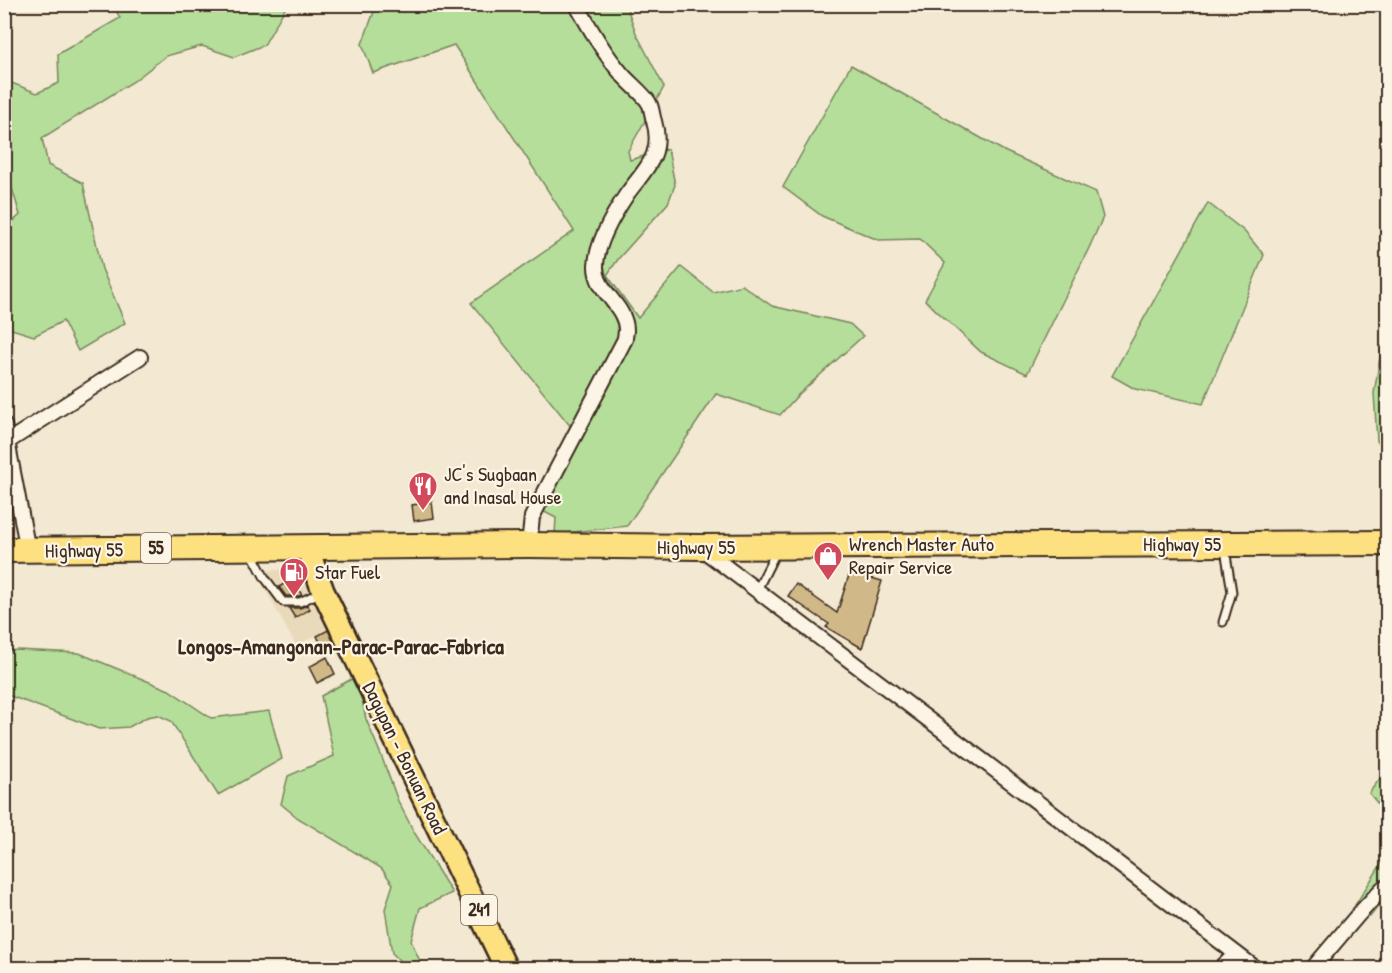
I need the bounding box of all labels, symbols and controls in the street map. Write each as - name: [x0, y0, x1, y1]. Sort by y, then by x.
- place label: JC's Sugbaan and Inasal House: [444, 460, 561, 510]
- restaurant icon: JC's Sugbaan and Inasal House: [407, 470, 439, 512]
- place label: Wrench Master Auto Repair Service: [849, 530, 994, 580]
- street label: Highway 55: [1143, 530, 1222, 557]
- road number: 55: [141, 533, 171, 563]
- street label: Highway 55: [657, 533, 736, 560]
- street label: Highway 55: [45, 535, 124, 564]
- shop icon: Wrench Master Auto Repair Service: [812, 540, 844, 582]
- fuel station icon: Star Fuel: [278, 556, 310, 598]
- place label: Star Fuel: [315, 558, 381, 585]
- district label: Longos-Amangonan-Parac‑Parac-Fabrica: [178, 631, 504, 662]
- street label: Dagupan - Bonuan Road: [357, 677, 454, 839]
- road number: 241: [461, 895, 497, 925]

